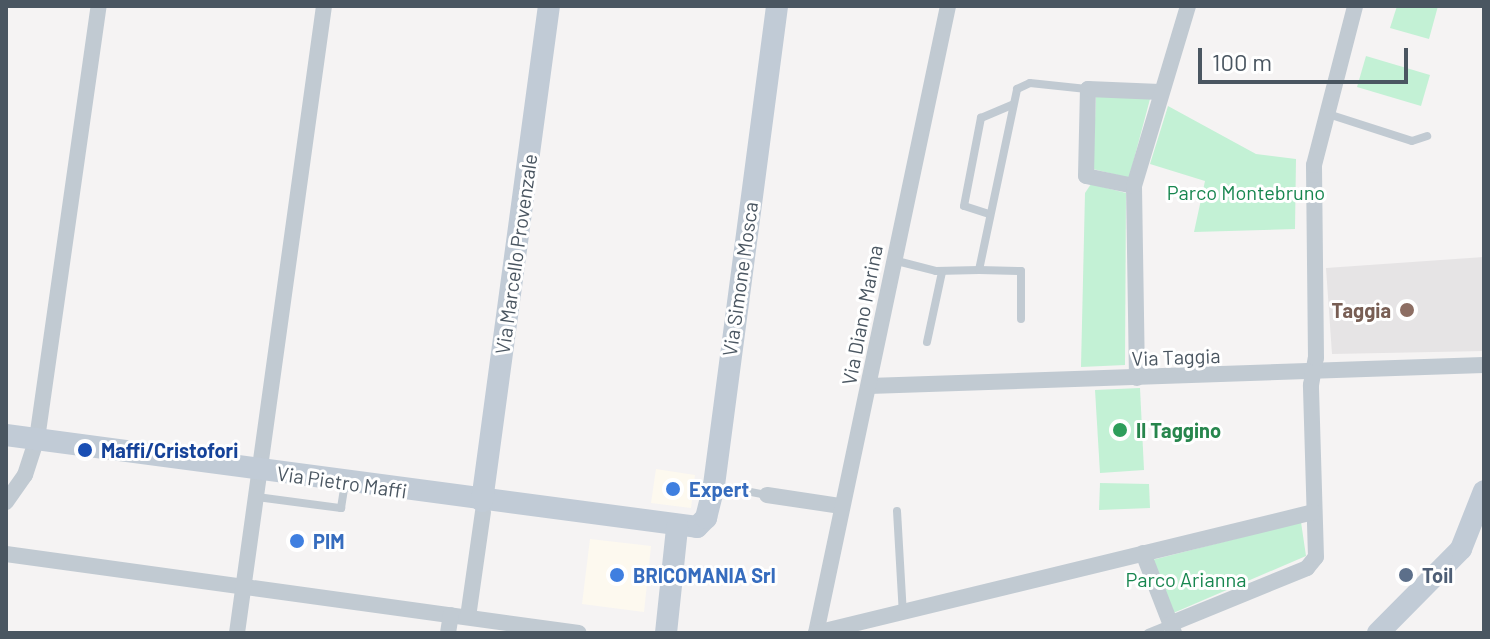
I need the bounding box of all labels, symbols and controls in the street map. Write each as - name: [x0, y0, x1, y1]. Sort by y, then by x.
- scale bar: [1202, 32, 1412, 82]
- text: 100 m: [1212, 47, 1272, 76]
- street label: Via Marcello Provenzale: [490, 152, 542, 356]
- park label: Parco Montebruno: [1167, 180, 1325, 204]
- street label: Via Simone Mosca: [717, 200, 763, 358]
- street label: Via Diano Marina: [837, 243, 887, 387]
- place label: Taggia: [1332, 298, 1391, 322]
- marker: Taggia: [1398, 301, 1416, 319]
- street label: Via Taggia: [1131, 343, 1221, 371]
- place label: Il Taggino: [1136, 418, 1221, 442]
- marker: Il Taggino: [1111, 421, 1129, 439]
- place label: Maffi/Cristofori: [101, 438, 238, 462]
- marker: Maffi/Cristofori: [76, 441, 94, 459]
- street label: Via Pietro Maffi: [275, 461, 409, 503]
- place label: Expert: [689, 477, 749, 501]
- marker: Expert: [664, 480, 682, 498]
- place label: PIM: [313, 529, 344, 553]
- marker: PIM: [288, 532, 306, 550]
- place label: BRICOMANIA Srl: [633, 563, 776, 587]
- place label: Toil: [1422, 563, 1453, 587]
- marker: BRICOMANIA Srl: [608, 566, 626, 584]
- marker: Toil: [1397, 566, 1415, 584]
- park label: Parco Arianna: [1126, 567, 1246, 591]

